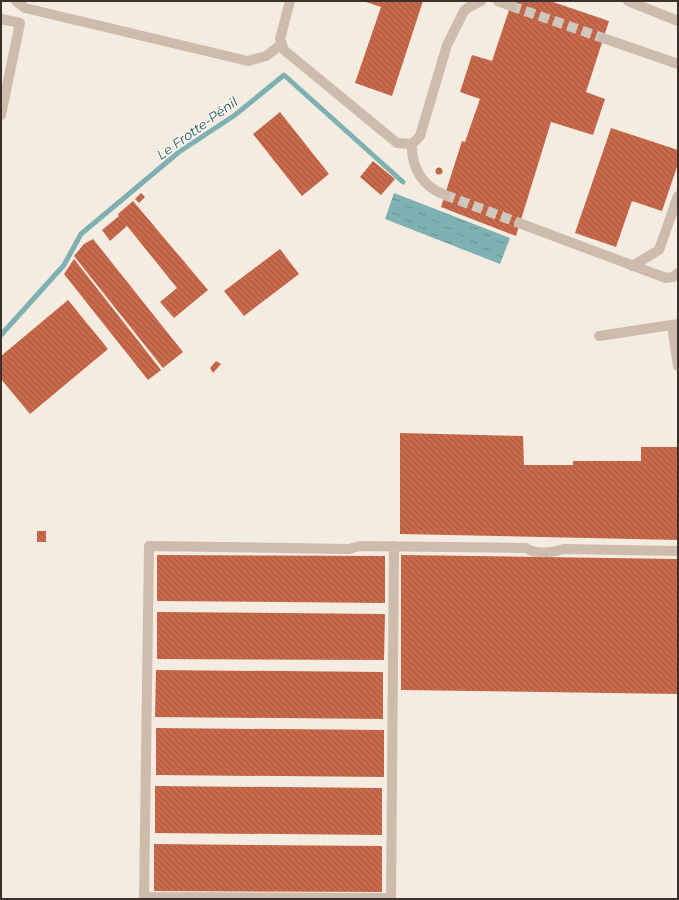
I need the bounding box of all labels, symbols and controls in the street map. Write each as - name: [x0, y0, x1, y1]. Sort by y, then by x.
- water label: Le Frotte-Pénil: [153, 93, 241, 163]

